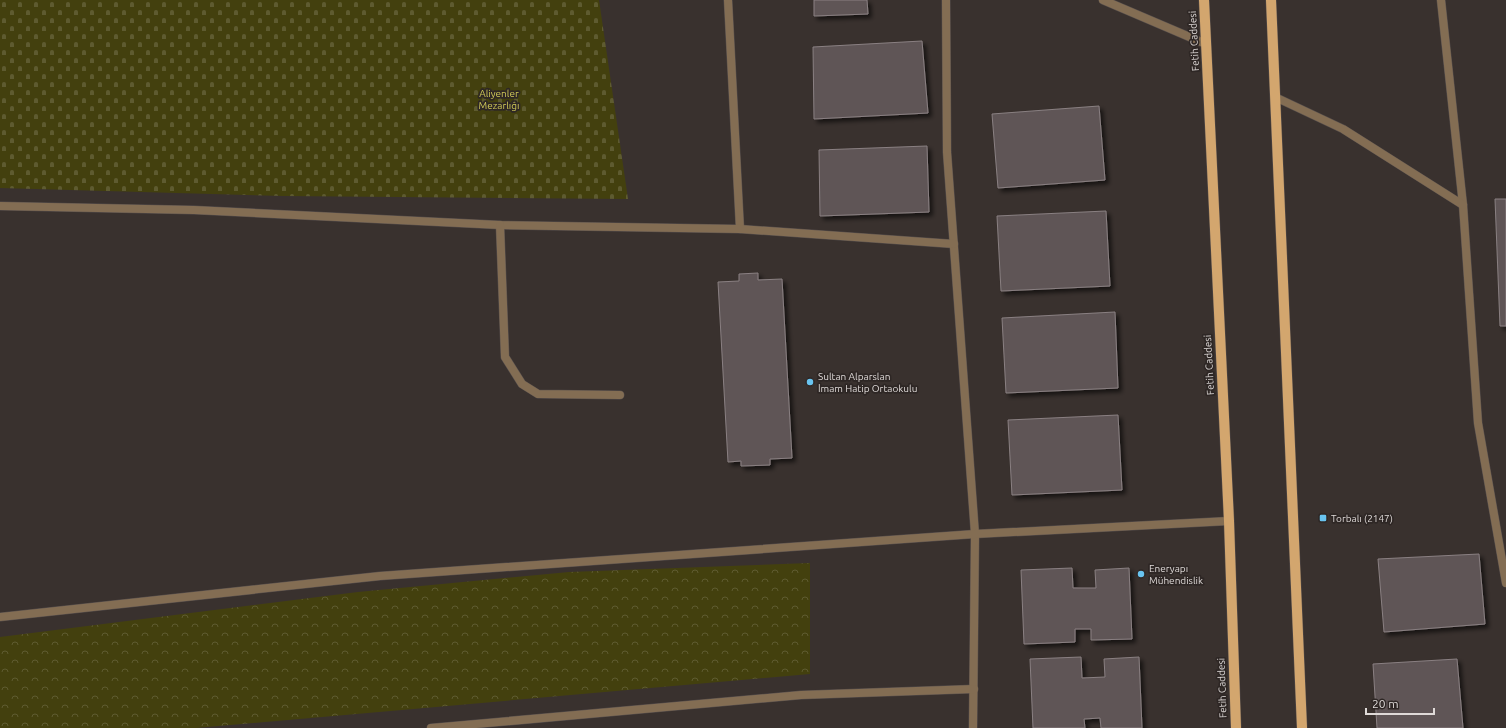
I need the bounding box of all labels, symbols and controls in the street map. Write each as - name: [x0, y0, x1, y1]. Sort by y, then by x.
- street label: Fetih Caddesi: [1187, 11, 1201, 71]
- park label: Aliyenler Mezarlığı: [479, 88, 519, 111]
- street label: Fetih Caddesi: [1202, 335, 1216, 395]
- place label: Sultan Alparslan İmam Hatip Ortaokulu: [818, 371, 917, 394]
- marker: Sultan Alparslan İmam Hatip Ortaokulu: [805, 377, 815, 387]
- marker: Torbalı (2147): [1318, 513, 1328, 523]
- place label: Torbalı (2147): [1331, 513, 1393, 524]
- place label: Eneryapı Mühendislik: [1149, 563, 1203, 586]
- marker: Eneryapı Mühendislik: [1136, 569, 1146, 579]
- street label: Fetih Caddesi: [1215, 658, 1229, 718]
- scale bar: [1366, 690, 1434, 716]
- text: 20 m: [1372, 697, 1399, 710]

